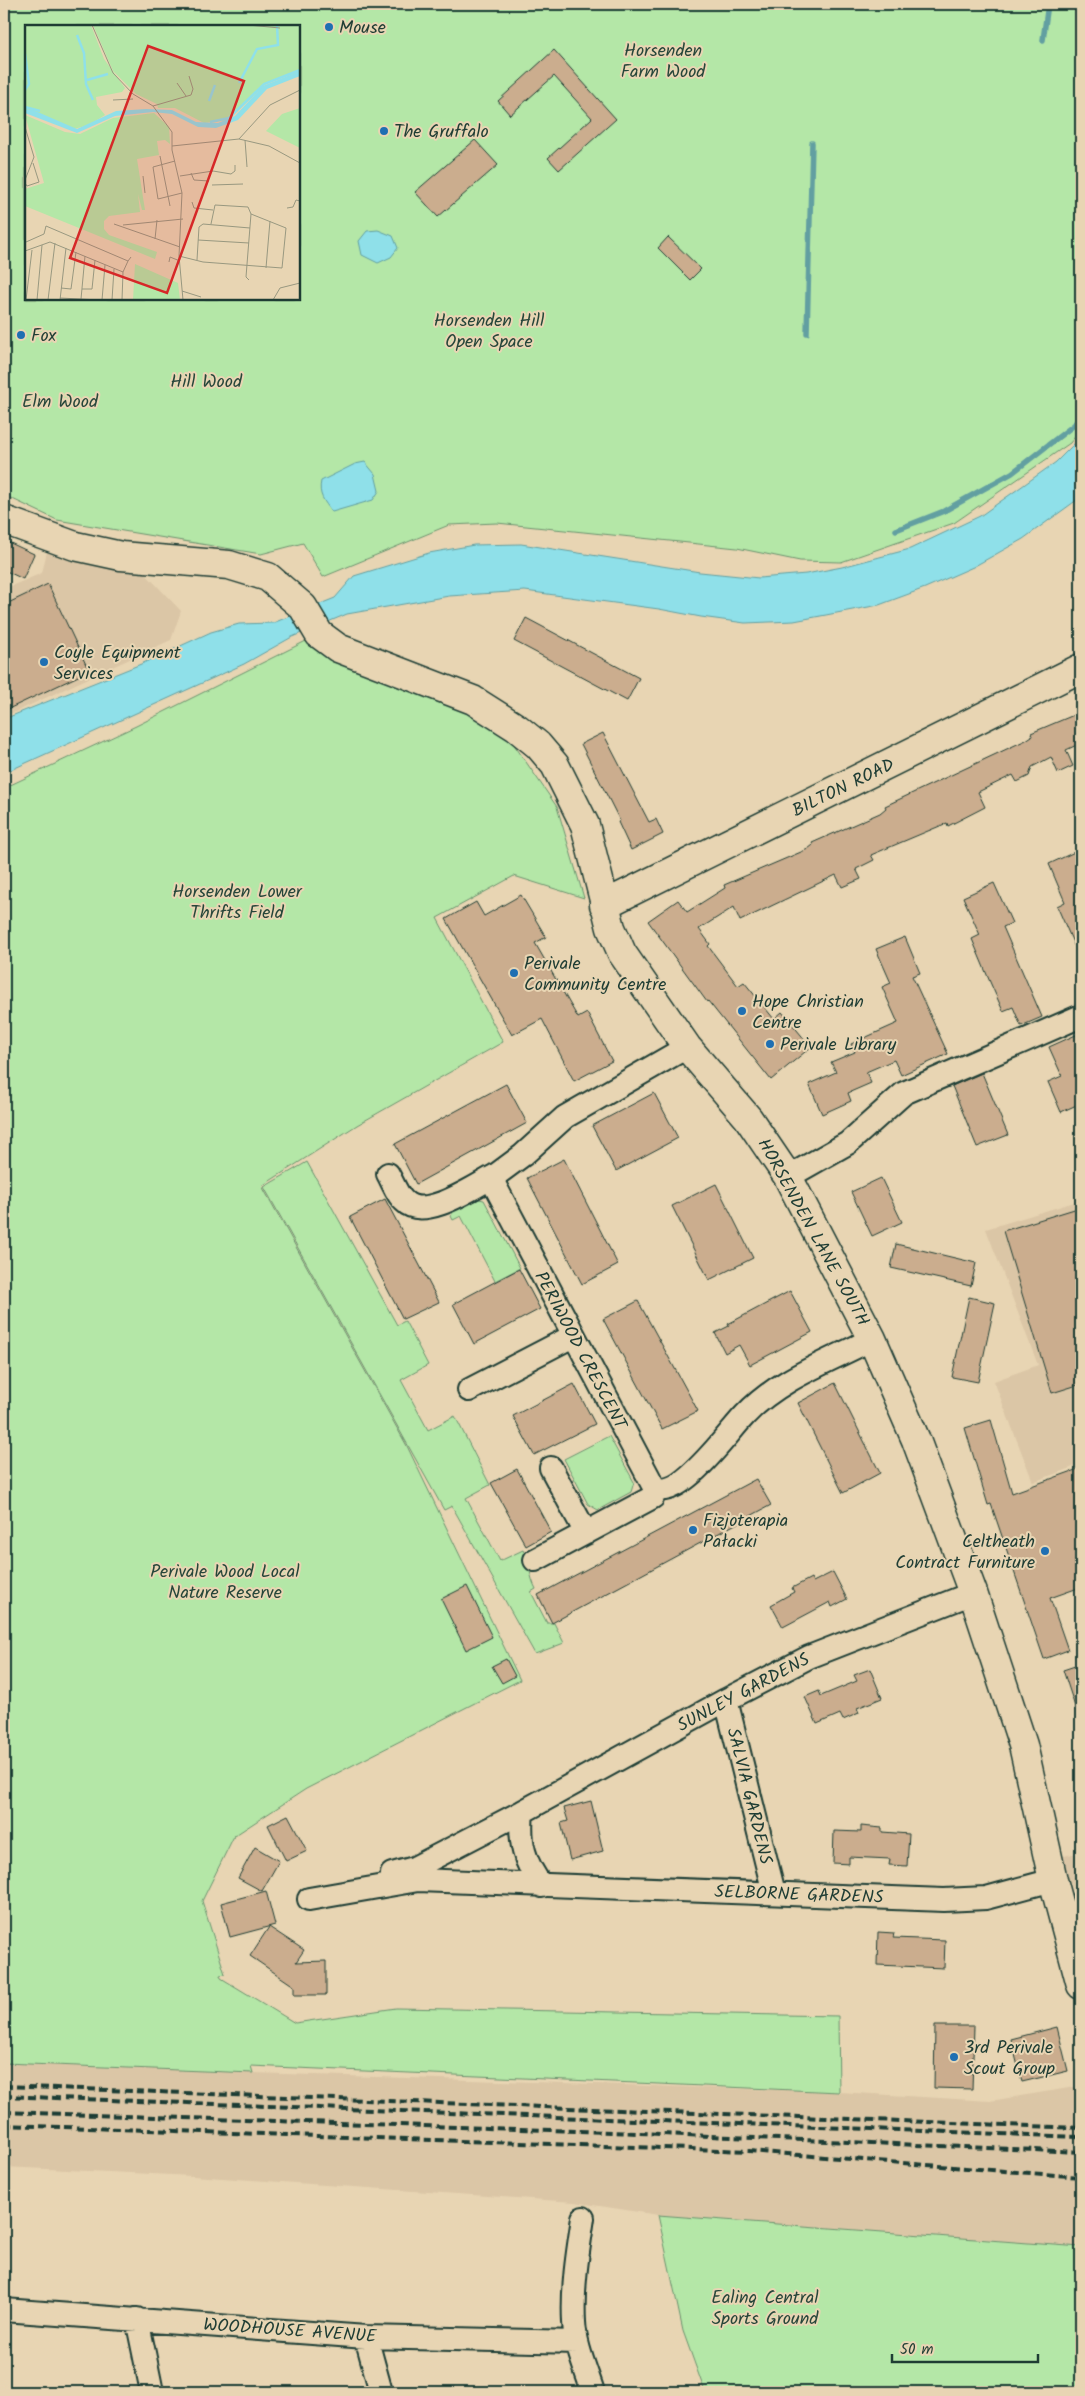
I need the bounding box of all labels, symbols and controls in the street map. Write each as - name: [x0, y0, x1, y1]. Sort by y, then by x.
- place label: Mouse: [339, 14, 386, 43]
- marker: Mouse: [323, 21, 335, 33]
- inset map: [25, 25, 300, 300]
- park label: Horsenden Farm Wood: [621, 37, 706, 87]
- place label: The Gruffalo: [394, 118, 489, 147]
- marker: The Gruffalo: [378, 125, 390, 137]
- park label: Horsenden Hill Open Space: [434, 307, 545, 357]
- place label: Fox: [31, 322, 57, 351]
- marker: Fox: [15, 329, 27, 341]
- park label: Hill Wood: [170, 368, 243, 397]
- park label: Elm Wood: [22, 388, 99, 417]
- place label: Coyle Equipment Services: [54, 639, 182, 689]
- marker: Coyle Equipment Services: [38, 656, 50, 668]
- street label: BILTON ROAD: [787, 751, 900, 826]
- park label: Horsenden Lower Thrifts Field: [172, 878, 303, 928]
- place label: Perivale Community Centre: [524, 950, 666, 1000]
- marker: Perivale Community Centre: [508, 967, 520, 979]
- place label: Hope Christian Centre: [752, 988, 864, 1038]
- marker: Hope Christian Centre: [736, 1005, 748, 1017]
- place label: Perivale Library: [780, 1031, 897, 1060]
- marker: Perivale Library: [764, 1038, 776, 1050]
- street label: HORSENDEN LANE SOUTH: [749, 1133, 877, 1332]
- street label: PERIWOOD CRESCENT: [526, 1266, 634, 1436]
- place label: Fizjoterapia Pałacki: [703, 1507, 788, 1557]
- marker: Fizjoterapia Pałacki: [687, 1524, 699, 1536]
- place label: Celtheath Contract Furniture: [895, 1528, 1035, 1578]
- marker: Celtheath Contract Furniture: [1039, 1545, 1051, 1557]
- park label: Perivale Wood Local Nature Reserve: [150, 1558, 300, 1608]
- street label: SUNLEY GARDENS: [672, 1646, 816, 1741]
- street label: SALVIA GARDENS: [718, 1725, 780, 1868]
- street label: SELBORNE GARDENS: [714, 1878, 884, 1913]
- place label: 3rd Perivale Scout Group: [964, 2034, 1055, 2084]
- marker: 3rd Perivale Scout Group: [948, 2051, 960, 2063]
- park label: Ealing Central Sports Ground: [711, 2284, 819, 2334]
- street label: WOODHOUSE AVENUE: [202, 2311, 378, 2352]
- scale bar: [892, 2331, 1039, 2363]
- text: 50 m: [900, 2338, 934, 2362]

